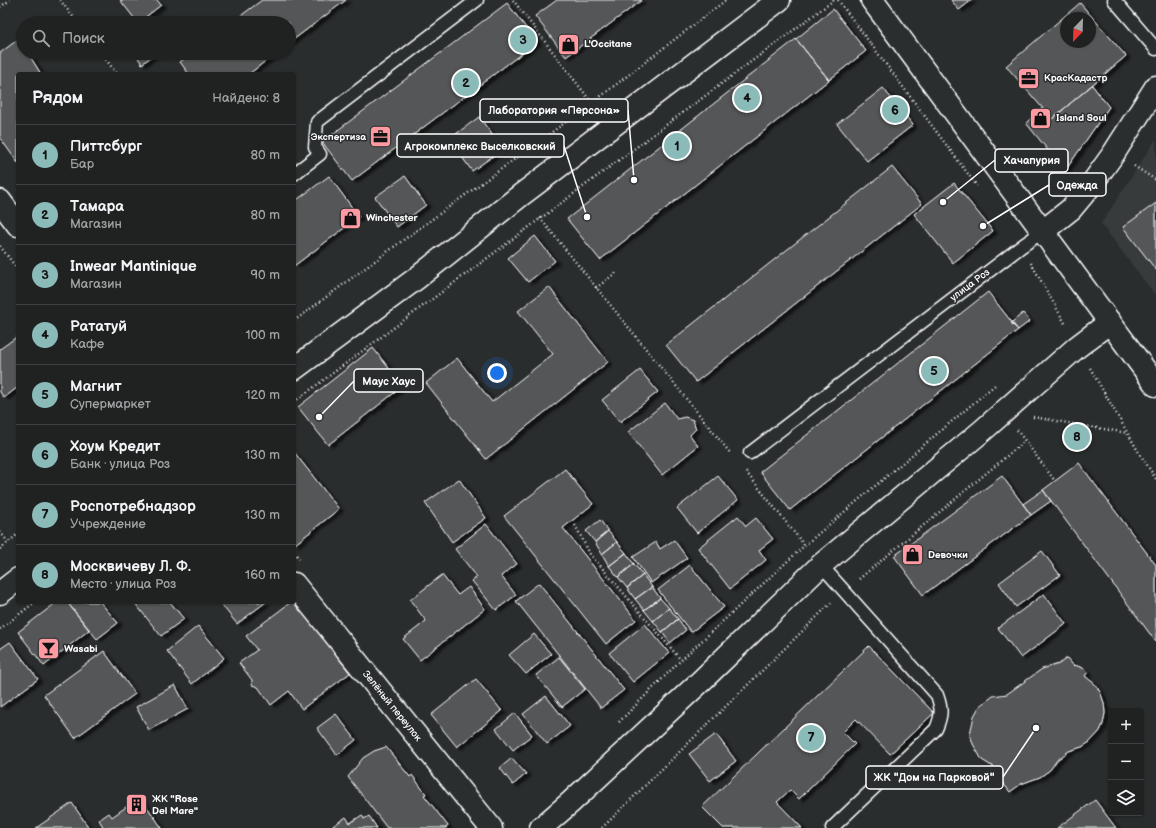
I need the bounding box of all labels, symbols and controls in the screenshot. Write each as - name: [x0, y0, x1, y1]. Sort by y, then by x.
- north arrow: [1060, 12, 1096, 48]
- search box: [16, 16, 296, 60]
- pin: 3: [510, 25, 536, 55]
- icon: search: [30, 27, 52, 49]
- text: Поиск: [62, 29, 105, 48]
- shop icon: L'Occitane: [556, 31, 582, 57]
- place label: L'Occitane: [584, 38, 632, 50]
- office icon: КрасКадастр: [1016, 65, 1042, 91]
- pin: 2: [453, 68, 479, 98]
- place label: КрасКадастр: [1044, 72, 1107, 84]
- pin: 4: [734, 83, 760, 113]
- text: Рядом: [32, 88, 83, 108]
- text: Найдено: 8: [212, 90, 280, 106]
- pin: 6: [882, 95, 908, 125]
- callout: Лаборатория «Персона»: [480, 99, 628, 122]
- text: Лаборатория «Персона»: [487, 104, 620, 117]
- shop icon: Island Soul: [1027, 105, 1053, 131]
- place label: Island Soul: [1056, 112, 1107, 124]
- office icon: Экспертиза: [368, 124, 394, 150]
- place label: Экспертиза: [311, 131, 366, 143]
- pin: 1: [664, 131, 690, 161]
- callout: Агрокомплекс Выселковский: [397, 134, 564, 157]
- text: Питтсбург: [70, 137, 142, 156]
- text: Агрокомплекс Выселковский: [404, 140, 556, 153]
- text: 1: [42, 147, 48, 163]
- text: 80 m: [251, 147, 280, 163]
- callout: Хачапурия: [995, 149, 1068, 172]
- text: Хачапурия: [1003, 154, 1060, 167]
- text: Бар: [70, 156, 94, 172]
- callout: Одежда: [1049, 173, 1106, 196]
- text: Одежда: [1056, 179, 1098, 192]
- text: Тамара: [70, 197, 124, 216]
- shop icon: Winchester: [338, 205, 364, 231]
- text: 2: [41, 207, 49, 223]
- text: 80 m: [251, 207, 280, 223]
- place label: Winchester: [366, 212, 418, 224]
- text: Магазин: [70, 216, 122, 232]
- text: Inwear Mantinique: [70, 257, 197, 276]
- street label: улица Роз: [948, 266, 992, 304]
- text: 3: [41, 267, 49, 283]
- text: 90 m: [251, 267, 280, 283]
- text: Магазин: [70, 276, 122, 292]
- text: Рататуй: [70, 317, 127, 336]
- text: 4: [41, 327, 49, 343]
- text: 100 m: [245, 327, 280, 343]
- text: Кафе: [70, 336, 104, 352]
- pin: 5: [921, 356, 947, 386]
- your location: [487, 363, 507, 383]
- callout: Маус Хаус: [354, 369, 423, 392]
- text: Маус Хаус: [362, 375, 416, 388]
- text: Магнит: [70, 377, 122, 396]
- text: 5: [41, 387, 49, 403]
- text: 120 m: [245, 387, 280, 403]
- text: Супермаркет: [70, 396, 151, 412]
- pin: 8: [1064, 422, 1090, 452]
- text: Хоум Кредит: [70, 437, 160, 456]
- text: 6: [41, 447, 49, 463]
- text: 130 m: [245, 447, 280, 463]
- text: Банк · улица Роз: [70, 456, 170, 472]
- text: Роспотребнадзор: [70, 497, 196, 516]
- text: 7: [41, 507, 49, 523]
- text: 130 m: [245, 507, 280, 523]
- text: Учреждение: [70, 516, 146, 532]
- shop icon: Dевочки: [899, 542, 925, 568]
- place label: Dевочки: [928, 549, 968, 561]
- text: Москвичеву Л. Ф.: [70, 557, 191, 576]
- text: 8: [41, 567, 49, 583]
- text: 160 m: [245, 567, 280, 583]
- text: Место · улица Роз: [70, 576, 176, 592]
- bar icon: Wasabi: [35, 636, 61, 662]
- place label: Wasabi: [64, 643, 97, 655]
- street label: Зелёный переулок: [360, 668, 425, 744]
- map controls: [1108, 708, 1144, 816]
- button: +: [1108, 708, 1144, 744]
- pin: 7: [798, 723, 824, 753]
- button: −: [1108, 744, 1144, 780]
- callout: ЖК "Дом на Парковой": [866, 766, 1003, 789]
- text: ЖК "Дом на Парковой": [874, 771, 995, 784]
- button: layers: [1108, 780, 1144, 816]
- building icon: ЖК "Rose Del Mare": [124, 792, 150, 818]
- place label: ЖК "Rose Del Mare": [152, 793, 198, 817]

